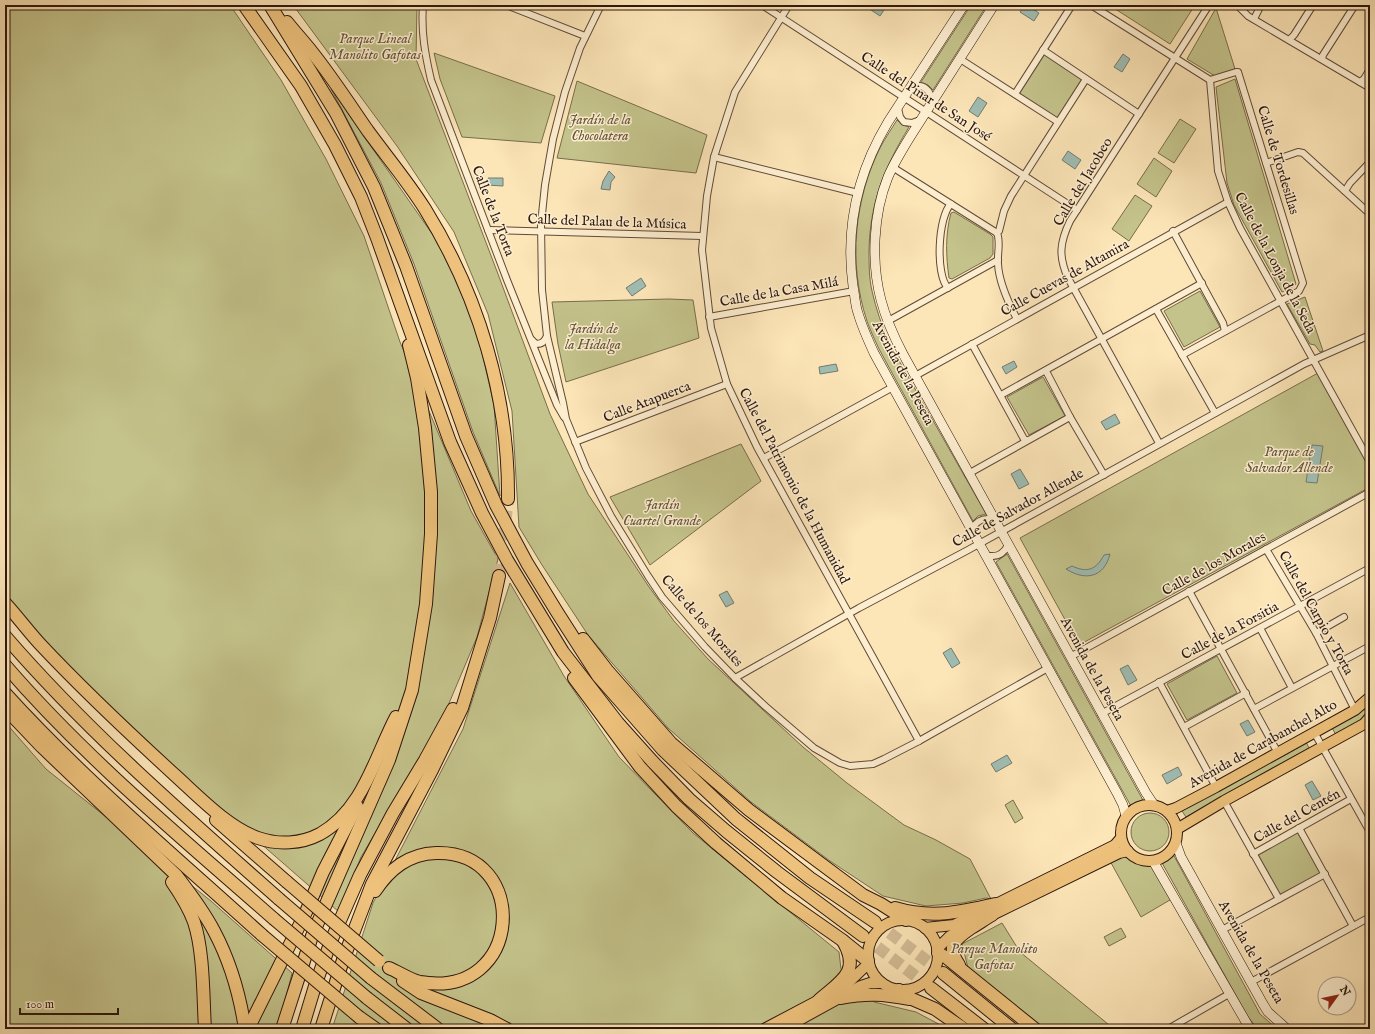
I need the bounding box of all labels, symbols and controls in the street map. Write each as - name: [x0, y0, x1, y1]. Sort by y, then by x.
- park label: Parque Lineal Manolito Gafotas: [329, 30, 422, 64]
- street label: Calle del Pinar de San José: [857, 48, 995, 146]
- street label: Calle de Tordesillas: [1253, 103, 1303, 217]
- park label: Jardín de la Chocolatera: [569, 111, 631, 145]
- street label: Calle del Jacobeo: [1049, 134, 1117, 230]
- street label: Calle de la Torta: [467, 163, 519, 260]
- street label: Calle de la Lonja de la Seda: [1230, 189, 1320, 338]
- street label: Calle del Palau de la Música: [527, 210, 688, 234]
- street label: Calle Cuevas de Altamira: [998, 235, 1133, 321]
- street label: Calle de la Casa Milá: [718, 273, 841, 311]
- street label: Avenida de la Peseta: [867, 317, 939, 429]
- park label: Jardín de la Hidalga: [565, 320, 621, 355]
- street label: Calle Atapuerca: [601, 377, 694, 427]
- street label: Calle del Patrimonio de la Humanidad: [734, 385, 854, 588]
- park label: Parque de Salvador Allende: [1245, 443, 1333, 477]
- street label: Calle de Salvador Allende: [949, 464, 1087, 552]
- park label: Jardín Cuartel Grande: [623, 496, 701, 530]
- street label: Calle de los Morales: [1159, 528, 1269, 600]
- street label: Calle del Carpio y Torta: [1274, 548, 1358, 679]
- street label: Calle de los Morales: [657, 571, 747, 671]
- street label: Calle de la Forsitia: [1178, 597, 1283, 664]
- street label: Avenida de la Peseta: [1056, 613, 1128, 725]
- street label: Avenida de Carabanchel Alto: [1185, 695, 1341, 793]
- street label: Calle del Centén: [1250, 784, 1344, 847]
- street label: Avenida de la Peseta: [1214, 896, 1288, 1007]
- park label: Parque Manolito Gafotas: [950, 940, 1038, 974]
- north arrow: [1317, 976, 1357, 1016]
- text: N: [1336, 982, 1353, 999]
- scale bar: [20, 990, 118, 1016]
- text: 100 m: [26, 997, 54, 1012]

